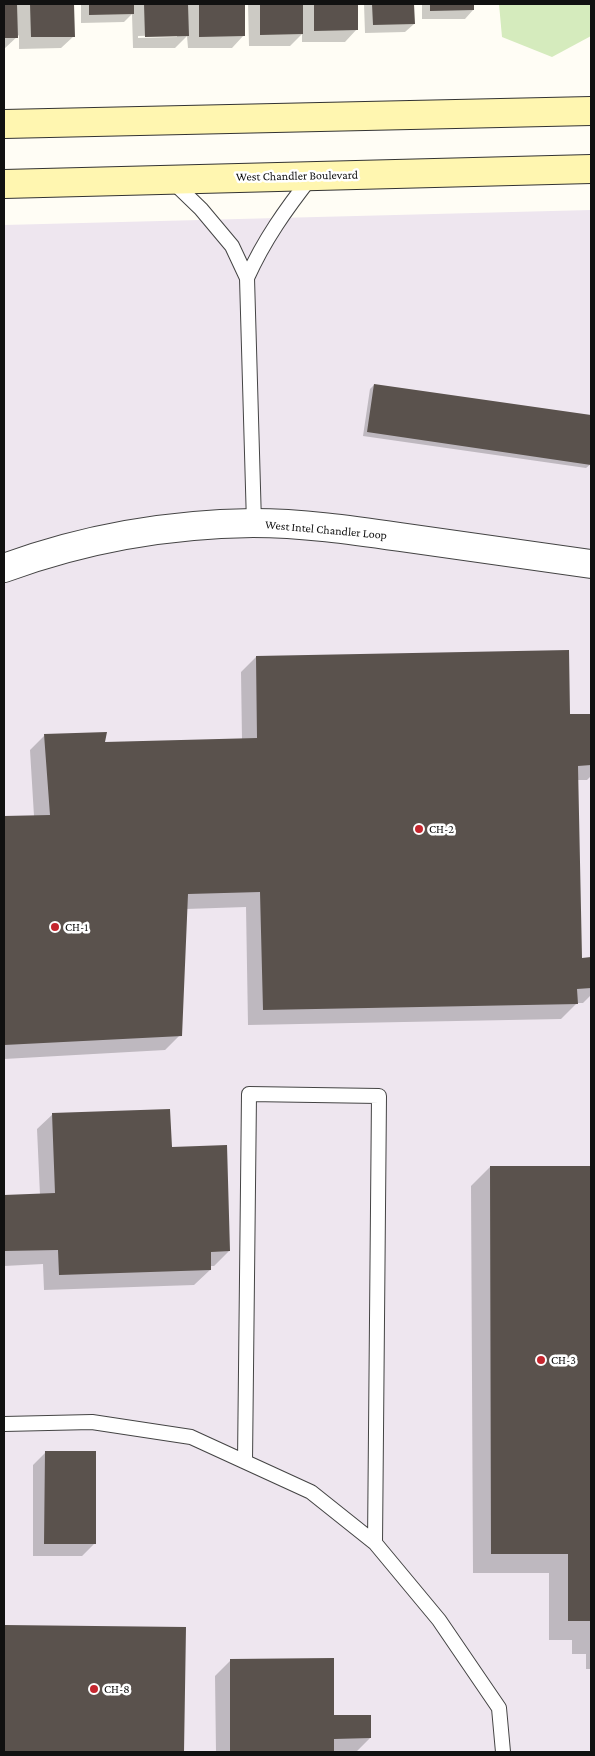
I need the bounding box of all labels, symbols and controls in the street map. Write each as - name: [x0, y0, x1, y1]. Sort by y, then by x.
- street label: West Chandler Boulevard: [236, 168, 358, 184]
- street label: West Intel Chandler Loop: [264, 517, 388, 543]
- place label: CH-2: [429, 822, 454, 836]
- marker: CH-2: [413, 823, 425, 835]
- place label: CH-1: [65, 920, 88, 934]
- marker: CH-1: [49, 921, 61, 933]
- place label: CH-3: [551, 1353, 576, 1367]
- marker: CH-3: [535, 1354, 547, 1366]
- place label: CH-8: [104, 1682, 130, 1696]
- marker: CH-8: [88, 1683, 100, 1695]

